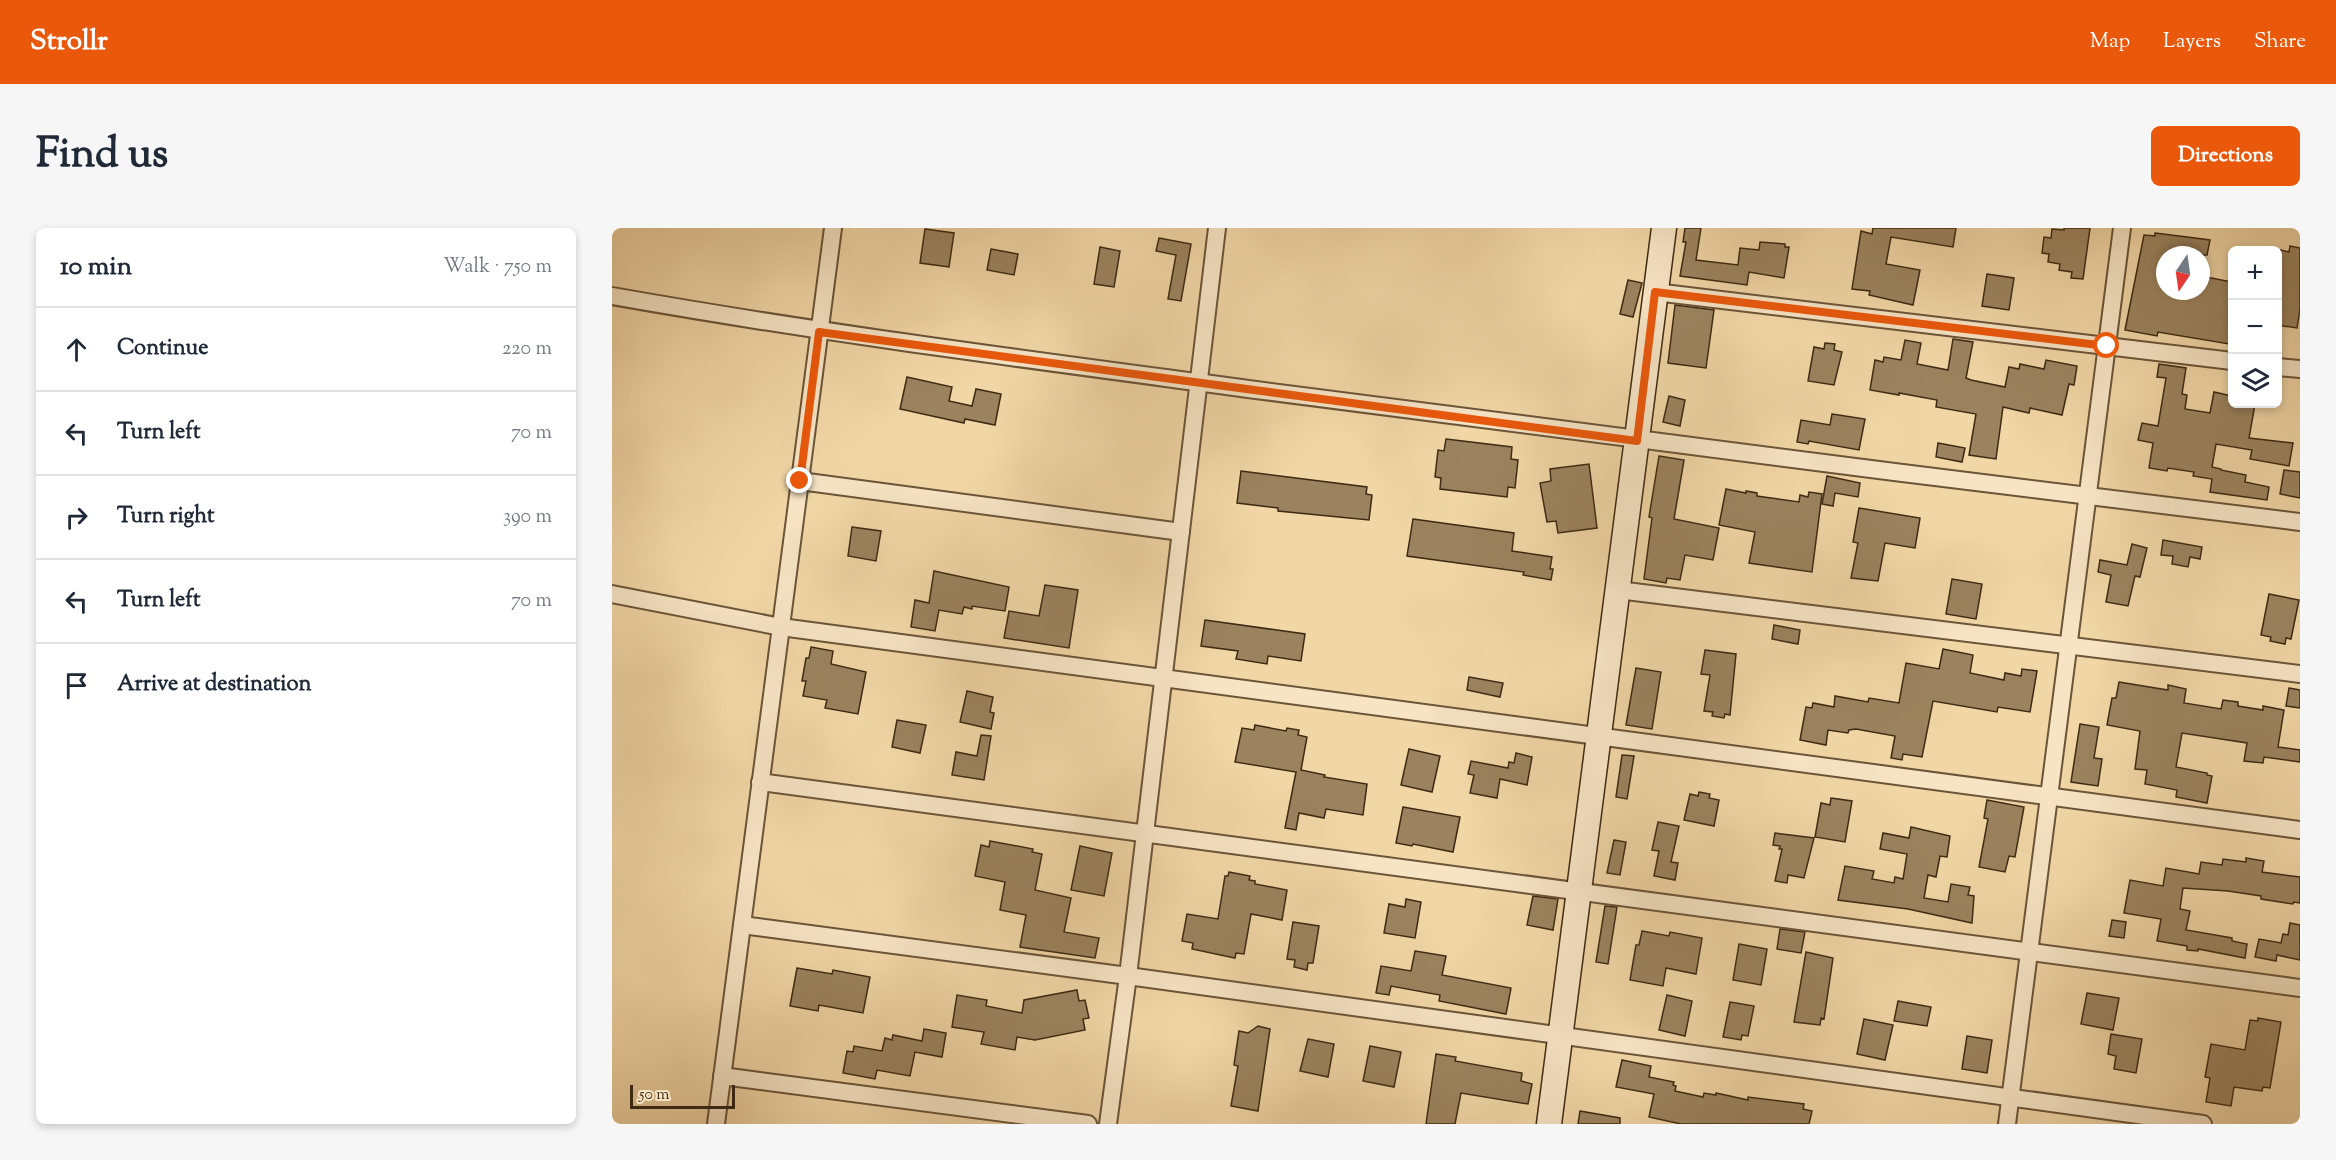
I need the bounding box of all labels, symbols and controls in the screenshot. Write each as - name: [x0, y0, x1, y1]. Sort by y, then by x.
- text: Strollr: [30, 22, 108, 62]
- text: Map: [2090, 27, 2130, 57]
- text: Layers: [2163, 27, 2221, 57]
- text: Share: [2254, 27, 2306, 57]
- text: Find us: [36, 126, 168, 186]
- button: Directions: [2151, 126, 2300, 186]
- north arrow: [2156, 246, 2210, 300]
- map controls: [2228, 246, 2282, 408]
- button: +: [2228, 246, 2282, 300]
- text: 10 min: [60, 249, 132, 286]
- text: Walk · 750 m: [443, 253, 552, 282]
- button: −: [2228, 300, 2282, 354]
- route start: [2093, 332, 2119, 358]
- icon: ahead: [60, 333, 93, 366]
- text: Continue: [117, 333, 208, 365]
- text: 220 m: [502, 335, 552, 364]
- button: layers: [2228, 354, 2282, 408]
- icon: left: [60, 417, 93, 450]
- text: Turn left: [117, 417, 200, 449]
- text: 70 m: [511, 419, 552, 448]
- route end: [786, 467, 812, 493]
- icon: right: [60, 501, 93, 534]
- text: Turn right: [117, 501, 214, 533]
- text: 390 m: [503, 503, 552, 532]
- icon: left: [60, 585, 93, 618]
- text: Turn left: [117, 585, 200, 617]
- text: 70 m: [511, 587, 552, 616]
- icon: arrive: [60, 669, 93, 702]
- text: Arrive at destination: [117, 669, 312, 701]
- scale bar: [630, 1082, 735, 1110]
- text: 50 m: [639, 1084, 670, 1107]

